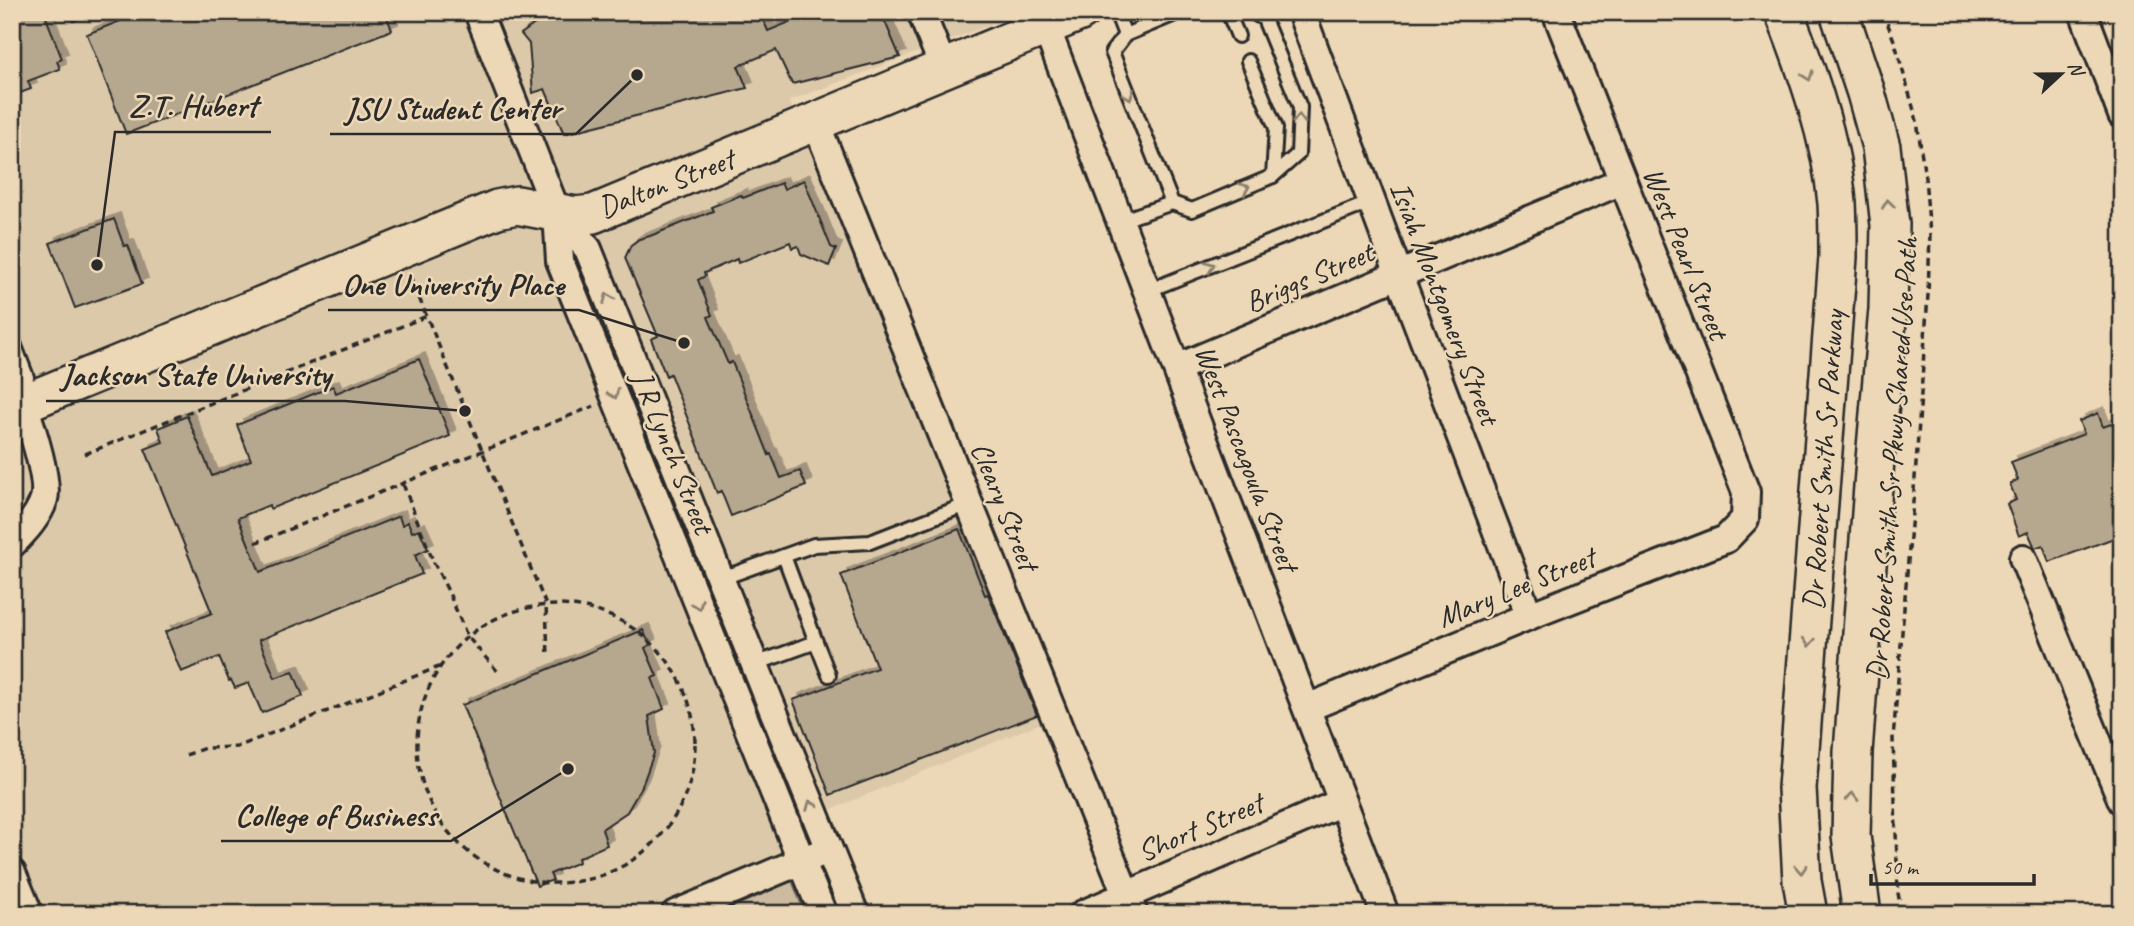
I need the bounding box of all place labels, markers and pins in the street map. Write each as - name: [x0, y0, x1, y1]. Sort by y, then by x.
- callout: Z.T. Hubert: [115, 79, 271, 132]
- callout: JSU Student Center: [330, 81, 576, 134]
- callout: One University Place: [328, 257, 579, 310]
- callout: Jackson State University: [46, 348, 345, 401]
- callout: College of Business: [221, 788, 451, 841]

